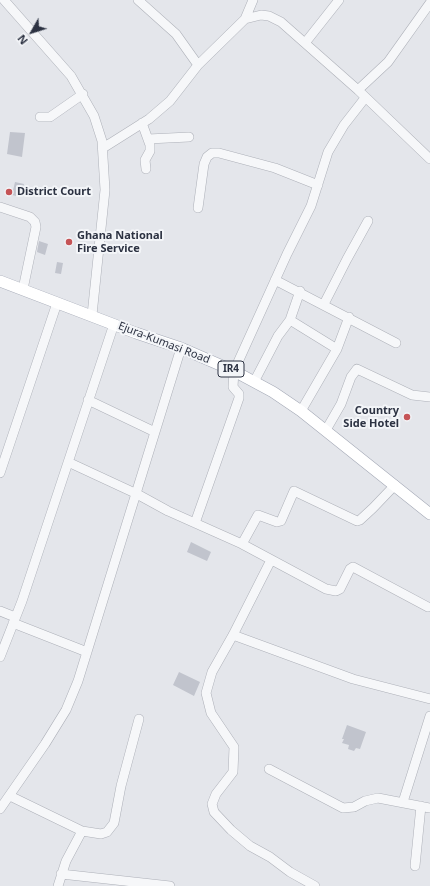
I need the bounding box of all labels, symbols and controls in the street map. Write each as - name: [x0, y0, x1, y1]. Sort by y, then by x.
- north arrow: [12, 12, 52, 52]
- text: N: [14, 32, 31, 48]
- place label: District Court: [17, 185, 91, 199]
- marker: District Court: [4, 187, 14, 197]
- place label: Ghana National Fire Service: [77, 229, 163, 255]
- marker: Ghana National Fire Service: [64, 237, 74, 247]
- street label: Ejura-Kumasi Road: [116, 319, 212, 367]
- road number: IR4: [218, 361, 244, 377]
- place label: Country Side Hotel: [343, 404, 399, 430]
- marker: Country Side Hotel: [402, 412, 412, 422]

